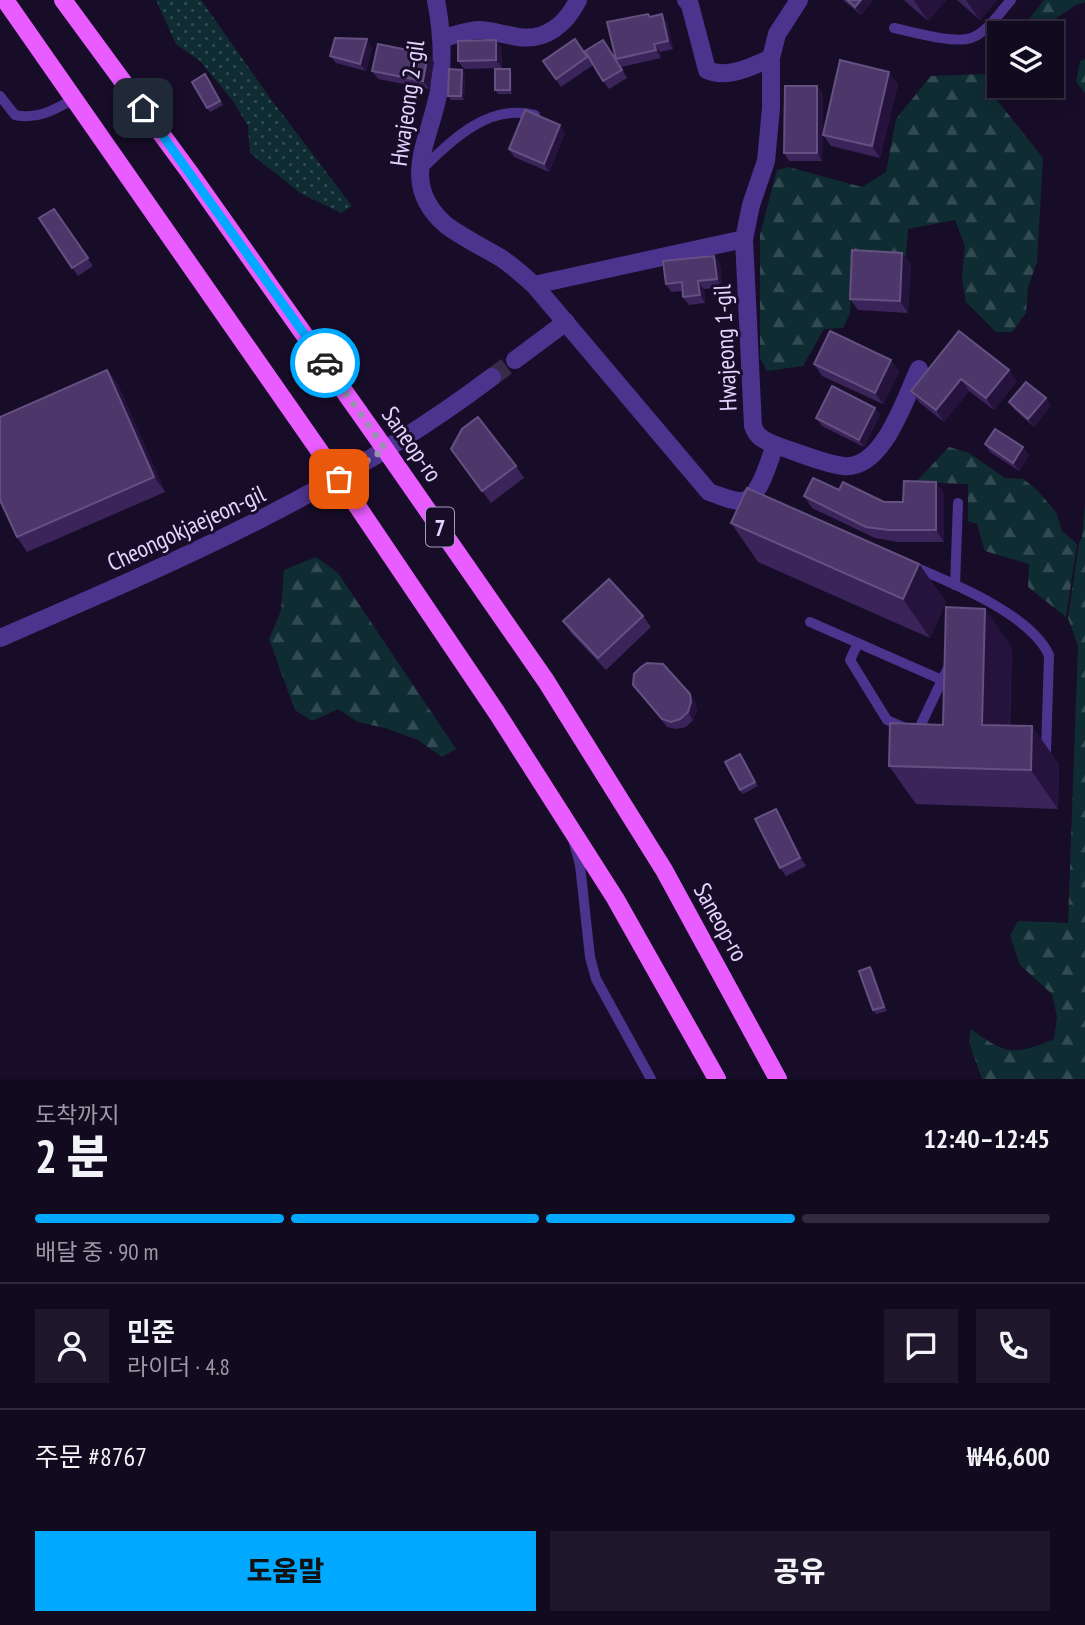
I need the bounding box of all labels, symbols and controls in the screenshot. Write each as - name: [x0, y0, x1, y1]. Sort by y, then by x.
- map controls: [987, 21, 1064, 98]
- button: layers: [987, 21, 1064, 98]
- street label: Hwajeong 2-gil: [383, 38, 431, 168]
- pin: [113, 78, 173, 138]
- icon: home: [124, 89, 162, 127]
- street label: Hwajeong 1-gil: [706, 283, 744, 412]
- courier: [290, 328, 360, 398]
- icon: car: [306, 344, 344, 382]
- street label: Saneop-ro: [375, 400, 449, 488]
- pin: [309, 449, 369, 509]
- icon: bag: [320, 460, 358, 498]
- street label: Cheongokjaejeon-gil: [102, 478, 270, 578]
- road number: 7: [426, 508, 454, 547]
- street label: Saneop-ro: [687, 877, 755, 967]
- text: 도착까지: [35, 1100, 120, 1129]
- text: 12:40–12:45: [923, 1122, 1050, 1155]
- text: 2 분: [35, 1126, 109, 1186]
- text: 배달 중 · 90 m: [35, 1237, 159, 1266]
- button: person: [35, 1309, 109, 1383]
- button: chat: [884, 1309, 958, 1383]
- button: phone: [976, 1309, 1050, 1383]
- text: 민준: [127, 1315, 175, 1348]
- text: 라이더 · 4.8: [127, 1352, 230, 1381]
- text: 주문 #8767: [35, 1440, 147, 1473]
- text: ₩46,600: [967, 1440, 1050, 1473]
- button: 도움말: [35, 1531, 536, 1611]
- button: 공유: [550, 1531, 1050, 1611]

